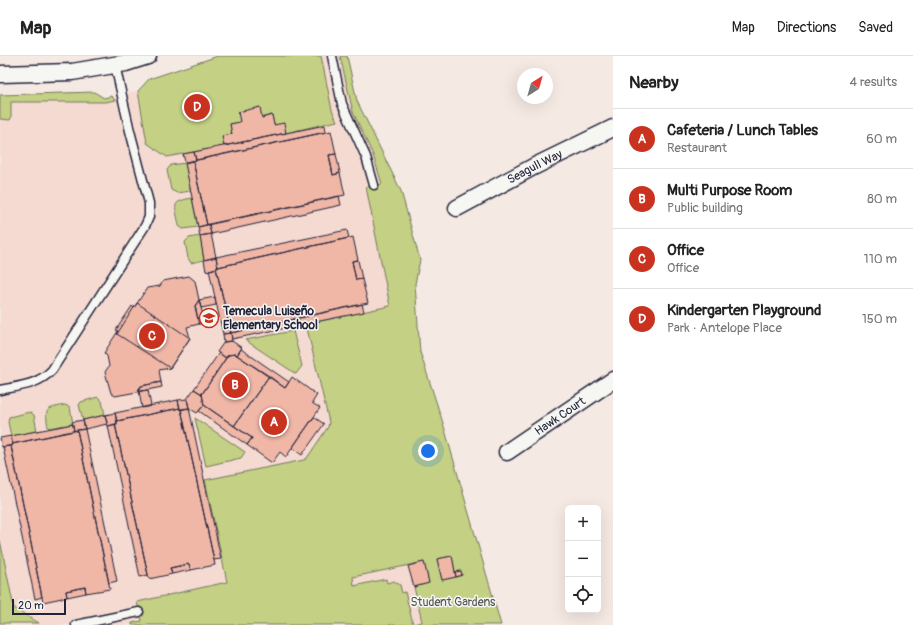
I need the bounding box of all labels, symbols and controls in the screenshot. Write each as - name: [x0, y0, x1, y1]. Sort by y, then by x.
- text: Map: [20, 16, 51, 40]
- text: Map: [732, 19, 755, 36]
- text: Directions: [777, 19, 836, 36]
- text: Saved: [858, 19, 893, 36]
- north arrow: [517, 68, 553, 104]
- text: Nearby: [629, 72, 678, 93]
- text: 4 results: [850, 74, 897, 90]
- pin: D: [184, 92, 210, 122]
- text: Cafeteria / Lunch Tables: [667, 121, 818, 140]
- text: A: [638, 131, 646, 147]
- text: 60 m: [866, 131, 897, 147]
- text: Restaurant: [667, 140, 727, 156]
- street label: Seagull Way: [505, 146, 565, 187]
- text: Multi Purpose Room: [667, 181, 792, 200]
- text: B: [638, 191, 646, 207]
- text: 80 m: [867, 191, 897, 207]
- text: Public building: [667, 200, 743, 216]
- text: Office: [667, 241, 704, 260]
- text: C: [638, 251, 646, 267]
- text: 110 m: [864, 251, 897, 267]
- text: Office: [667, 260, 699, 276]
- text: Kindergarten Playground: [667, 301, 821, 320]
- place label: Temecula Luiseño Elementary School: [222, 304, 318, 333]
- school or university icon: Temecula Luiseño Elementary School: [198, 307, 220, 329]
- text: D: [638, 311, 646, 327]
- text: 150 m: [862, 311, 897, 327]
- text: Park · Antelope Place: [667, 320, 782, 336]
- pin: C: [139, 321, 165, 351]
- pin: B: [222, 370, 248, 400]
- street label: Hawk Court: [532, 393, 588, 439]
- pin: A: [261, 407, 287, 437]
- your location: [418, 441, 438, 461]
- map controls: [565, 505, 601, 613]
- button: +: [565, 505, 601, 541]
- button: −: [565, 541, 601, 577]
- button: locate: [565, 577, 601, 613]
- park label: Student Gardens: [411, 595, 496, 610]
- scale bar: [12, 597, 66, 616]
- text: 20 m: [18, 599, 44, 612]

